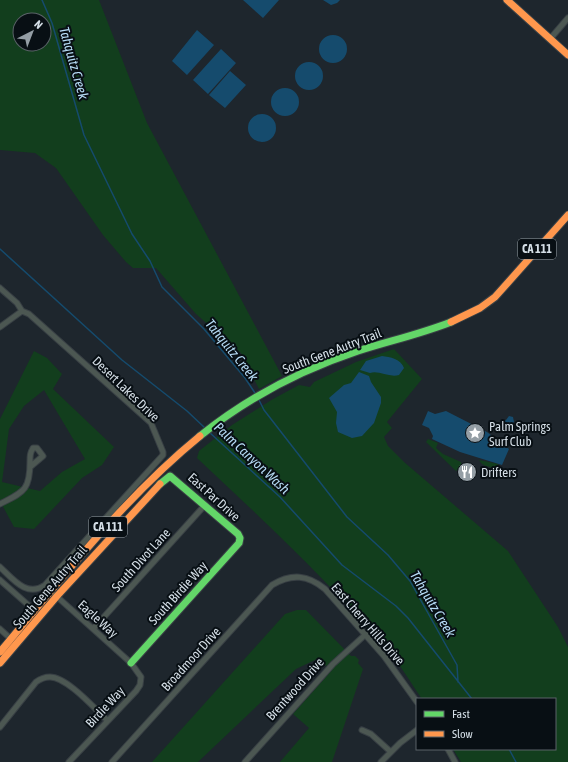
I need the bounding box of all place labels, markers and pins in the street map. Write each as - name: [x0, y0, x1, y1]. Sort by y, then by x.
- place label: Palm Springs Surf Club: [489, 419, 551, 449]
- place icon: Palm Springs Surf Club: [464, 422, 486, 444]
- restaurant icon: Drifters: [456, 461, 478, 483]
- place label: Drifters: [481, 465, 517, 480]

